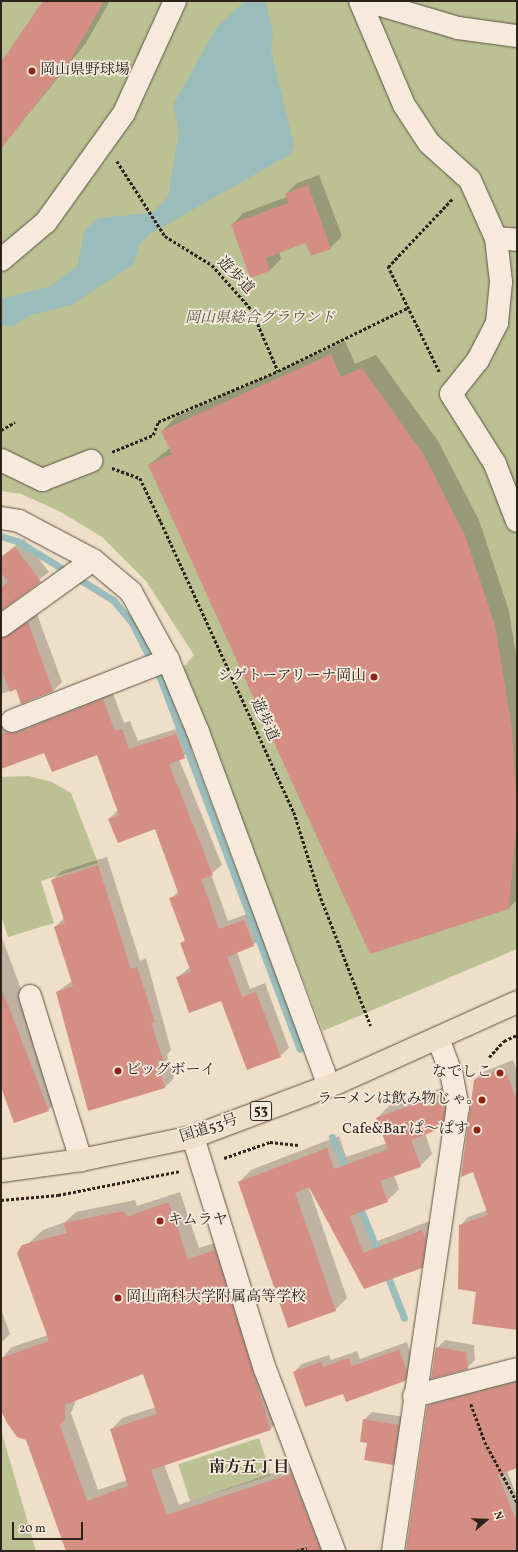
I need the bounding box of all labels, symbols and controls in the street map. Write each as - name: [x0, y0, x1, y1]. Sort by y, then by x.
- place label: 岡山県野球場: [40, 62, 130, 80]
- marker: 岡山県野球場: [27, 66, 37, 76]
- street label: 遊歩道: [213, 254, 257, 298]
- park label: 岡山県総合グラウンド: [185, 310, 335, 328]
- place label: シゲトーアリーナ岡山: [216, 668, 366, 686]
- marker: シゲトーアリーナ岡山: [369, 672, 379, 682]
- street label: 遊歩道: [246, 696, 282, 744]
- place label: ビッグボーイ: [126, 1062, 216, 1080]
- place label: なでしこ: [432, 1064, 492, 1082]
- marker: ビッグボーイ: [113, 1066, 123, 1076]
- marker: なでしこ: [495, 1068, 505, 1078]
- place label: ラーメンは飲み物じゃ｡: [317, 1091, 474, 1109]
- marker: ラーメンは飲み物じゃ｡: [477, 1095, 487, 1105]
- road number: 53: [250, 1099, 272, 1123]
- street label: 国道53号: [178, 1111, 240, 1147]
- place label: Cafe&Bar ぱ〜ぱす: [342, 1121, 469, 1139]
- marker: Cafe&Bar ぱ〜ぱす: [472, 1125, 482, 1135]
- place label: キムラヤ: [168, 1212, 228, 1230]
- marker: キムラヤ: [155, 1216, 165, 1226]
- place label: 岡山商科大学附属高等学校: [126, 1289, 306, 1307]
- marker: 岡山商科大学附属高等学校: [113, 1293, 123, 1303]
- district label: 南方五丁目: [209, 1458, 289, 1478]
- north arrow: [466, 1500, 506, 1540]
- text: N: [489, 1509, 506, 1522]
- scale bar: [14, 1514, 85, 1540]
- text: 20 m: [19, 1521, 46, 1537]

